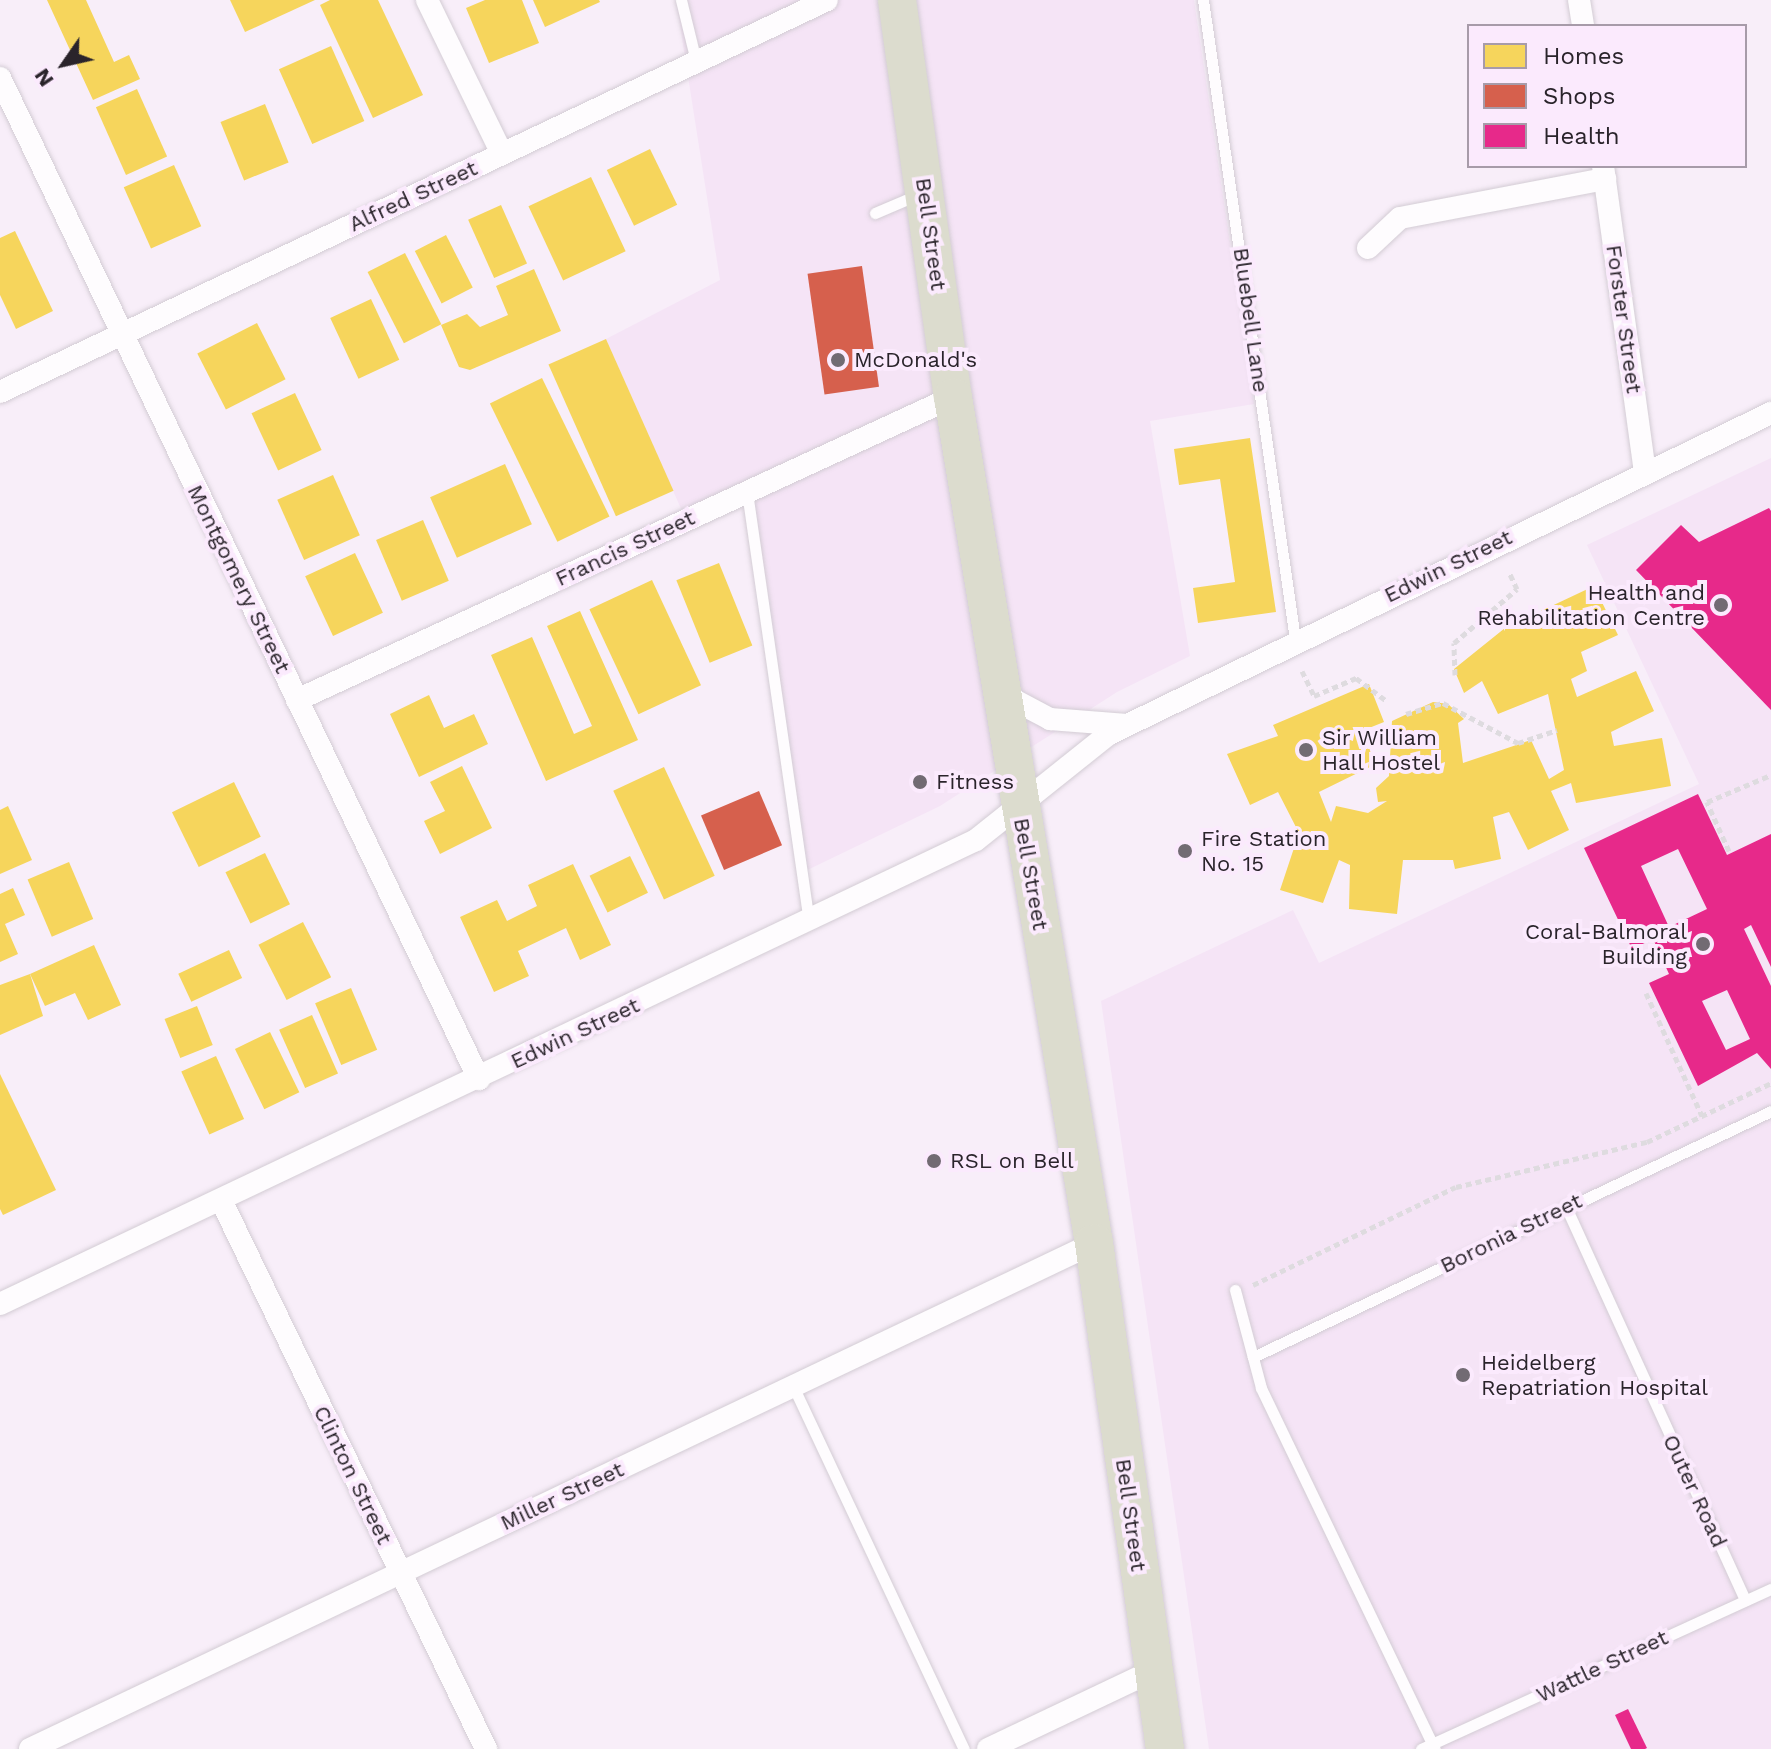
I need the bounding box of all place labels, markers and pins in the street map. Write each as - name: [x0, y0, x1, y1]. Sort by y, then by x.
- place label: McDonald's: [854, 347, 977, 373]
- marker: McDonald's: [829, 351, 847, 369]
- place label: Health and Rehabilitation Centre: [1477, 579, 1705, 630]
- marker: Health and Rehabilitation Centre: [1712, 596, 1730, 614]
- place label: Sir William Hall Hostel: [1322, 724, 1441, 776]
- marker: Sir William Hall Hostel: [1297, 741, 1315, 759]
- place label: Fitness: [936, 769, 1014, 795]
- marker: Fitness: [911, 773, 929, 791]
- place label: Fire Station No. 15: [1201, 825, 1326, 876]
- marker: Fire Station No. 15: [1176, 842, 1194, 860]
- place label: Coral-Balmoral Building: [1525, 918, 1687, 970]
- marker: Coral-Balmoral Building: [1694, 935, 1712, 953]
- place label: RSL on Bell: [950, 1148, 1074, 1174]
- marker: RSL on Bell: [925, 1152, 943, 1170]
- place label: Heidelberg Repatriation Hospital: [1481, 1349, 1708, 1400]
- marker: Heidelberg Repatriation Hospital: [1452, 1364, 1474, 1386]

